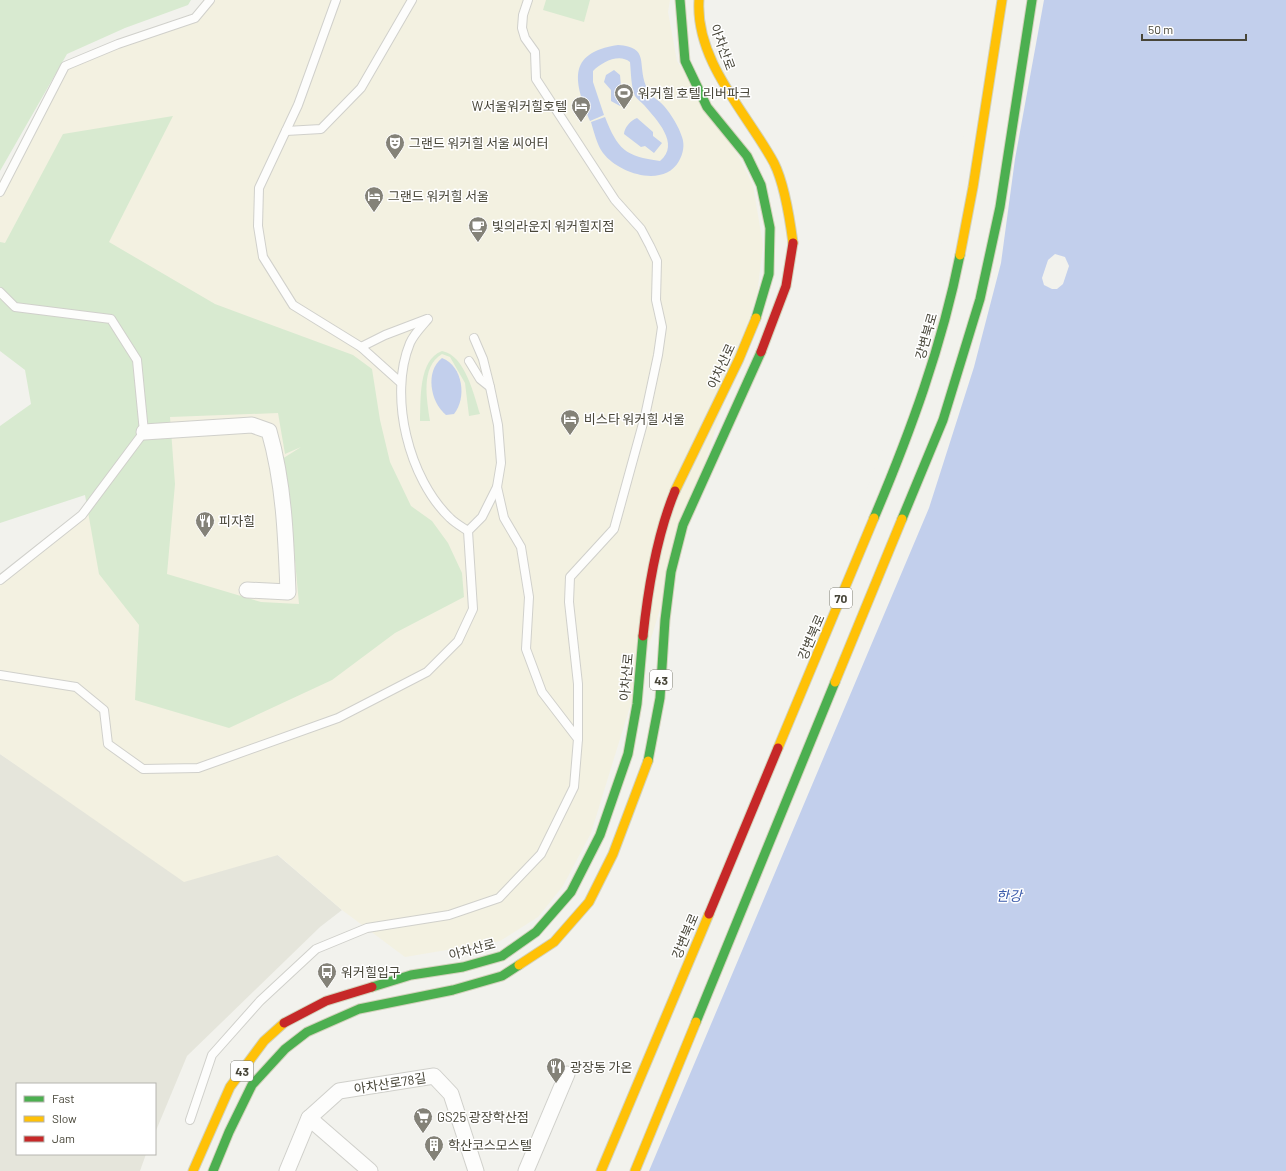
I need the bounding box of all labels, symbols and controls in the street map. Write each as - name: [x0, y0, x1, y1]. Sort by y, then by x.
- scale bar: [1142, 16, 1246, 42]
- street label: 아차산로: [707, 22, 739, 72]
- text: 50 m: [1148, 22, 1173, 36]
- sports icon: 워커힐 호텔 리버파크: [613, 82, 635, 110]
- place label: 워커힐 호텔 리버파크: [638, 85, 751, 101]
- hotel icon: W서울워커힐호텔: [570, 95, 592, 123]
- place label: W서울워커힐호텔: [472, 98, 567, 114]
- theatre icon: 그랜드 워커힐 서울 씨어터: [384, 132, 406, 160]
- place label: 그랜드 워커힐 서울 씨어터: [409, 135, 548, 151]
- hotel icon: 그랜드 워커힐 서울: [363, 185, 385, 213]
- place label: 그랜드 워커힐 서울: [388, 188, 489, 204]
- cafe icon: 빛의라운지 워커힐지점: [467, 215, 489, 243]
- place label: 빛의라운지 워커힐지점: [492, 218, 614, 234]
- street label: 강변북로: [912, 311, 940, 361]
- street label: 아차산로: [704, 341, 738, 391]
- hotel icon: 비스타 워커힐 서울: [559, 408, 581, 436]
- place label: 비스타 워커힐 서울: [584, 411, 685, 427]
- restaurant icon: 피자힐: [194, 510, 216, 538]
- place label: 피자힐: [219, 513, 255, 529]
- road number: 70: [830, 588, 852, 608]
- street label: 강변북로: [794, 612, 828, 662]
- street label: 아차산로: [616, 652, 636, 702]
- road number: 43: [650, 670, 672, 690]
- water label: 한강: [996, 887, 1024, 904]
- street label: 강변북로: [668, 911, 702, 961]
- street label: 아차산로: [447, 935, 497, 963]
- bus stop icon: 워커힐입구: [316, 961, 338, 989]
- place label: 워커힐입구: [341, 964, 401, 980]
- restaurant icon: 광장동 가온: [545, 1056, 567, 1084]
- place label: 광장동 가온: [570, 1059, 632, 1075]
- road number: 43: [231, 1061, 253, 1081]
- street label: 아차산로78길: [353, 1069, 427, 1097]
- legend: [16, 1083, 156, 1155]
- text: Fast: [52, 1091, 75, 1105]
- supermarket icon: GS25 광장학산점: [412, 1106, 434, 1134]
- place label: GS25 광장학산점: [437, 1109, 529, 1125]
- text: Slow: [52, 1111, 77, 1125]
- text: Jam: [52, 1131, 75, 1145]
- building icon: 학산코스모스텔: [423, 1134, 445, 1162]
- place label: 학산코스모스텔: [448, 1137, 532, 1153]

